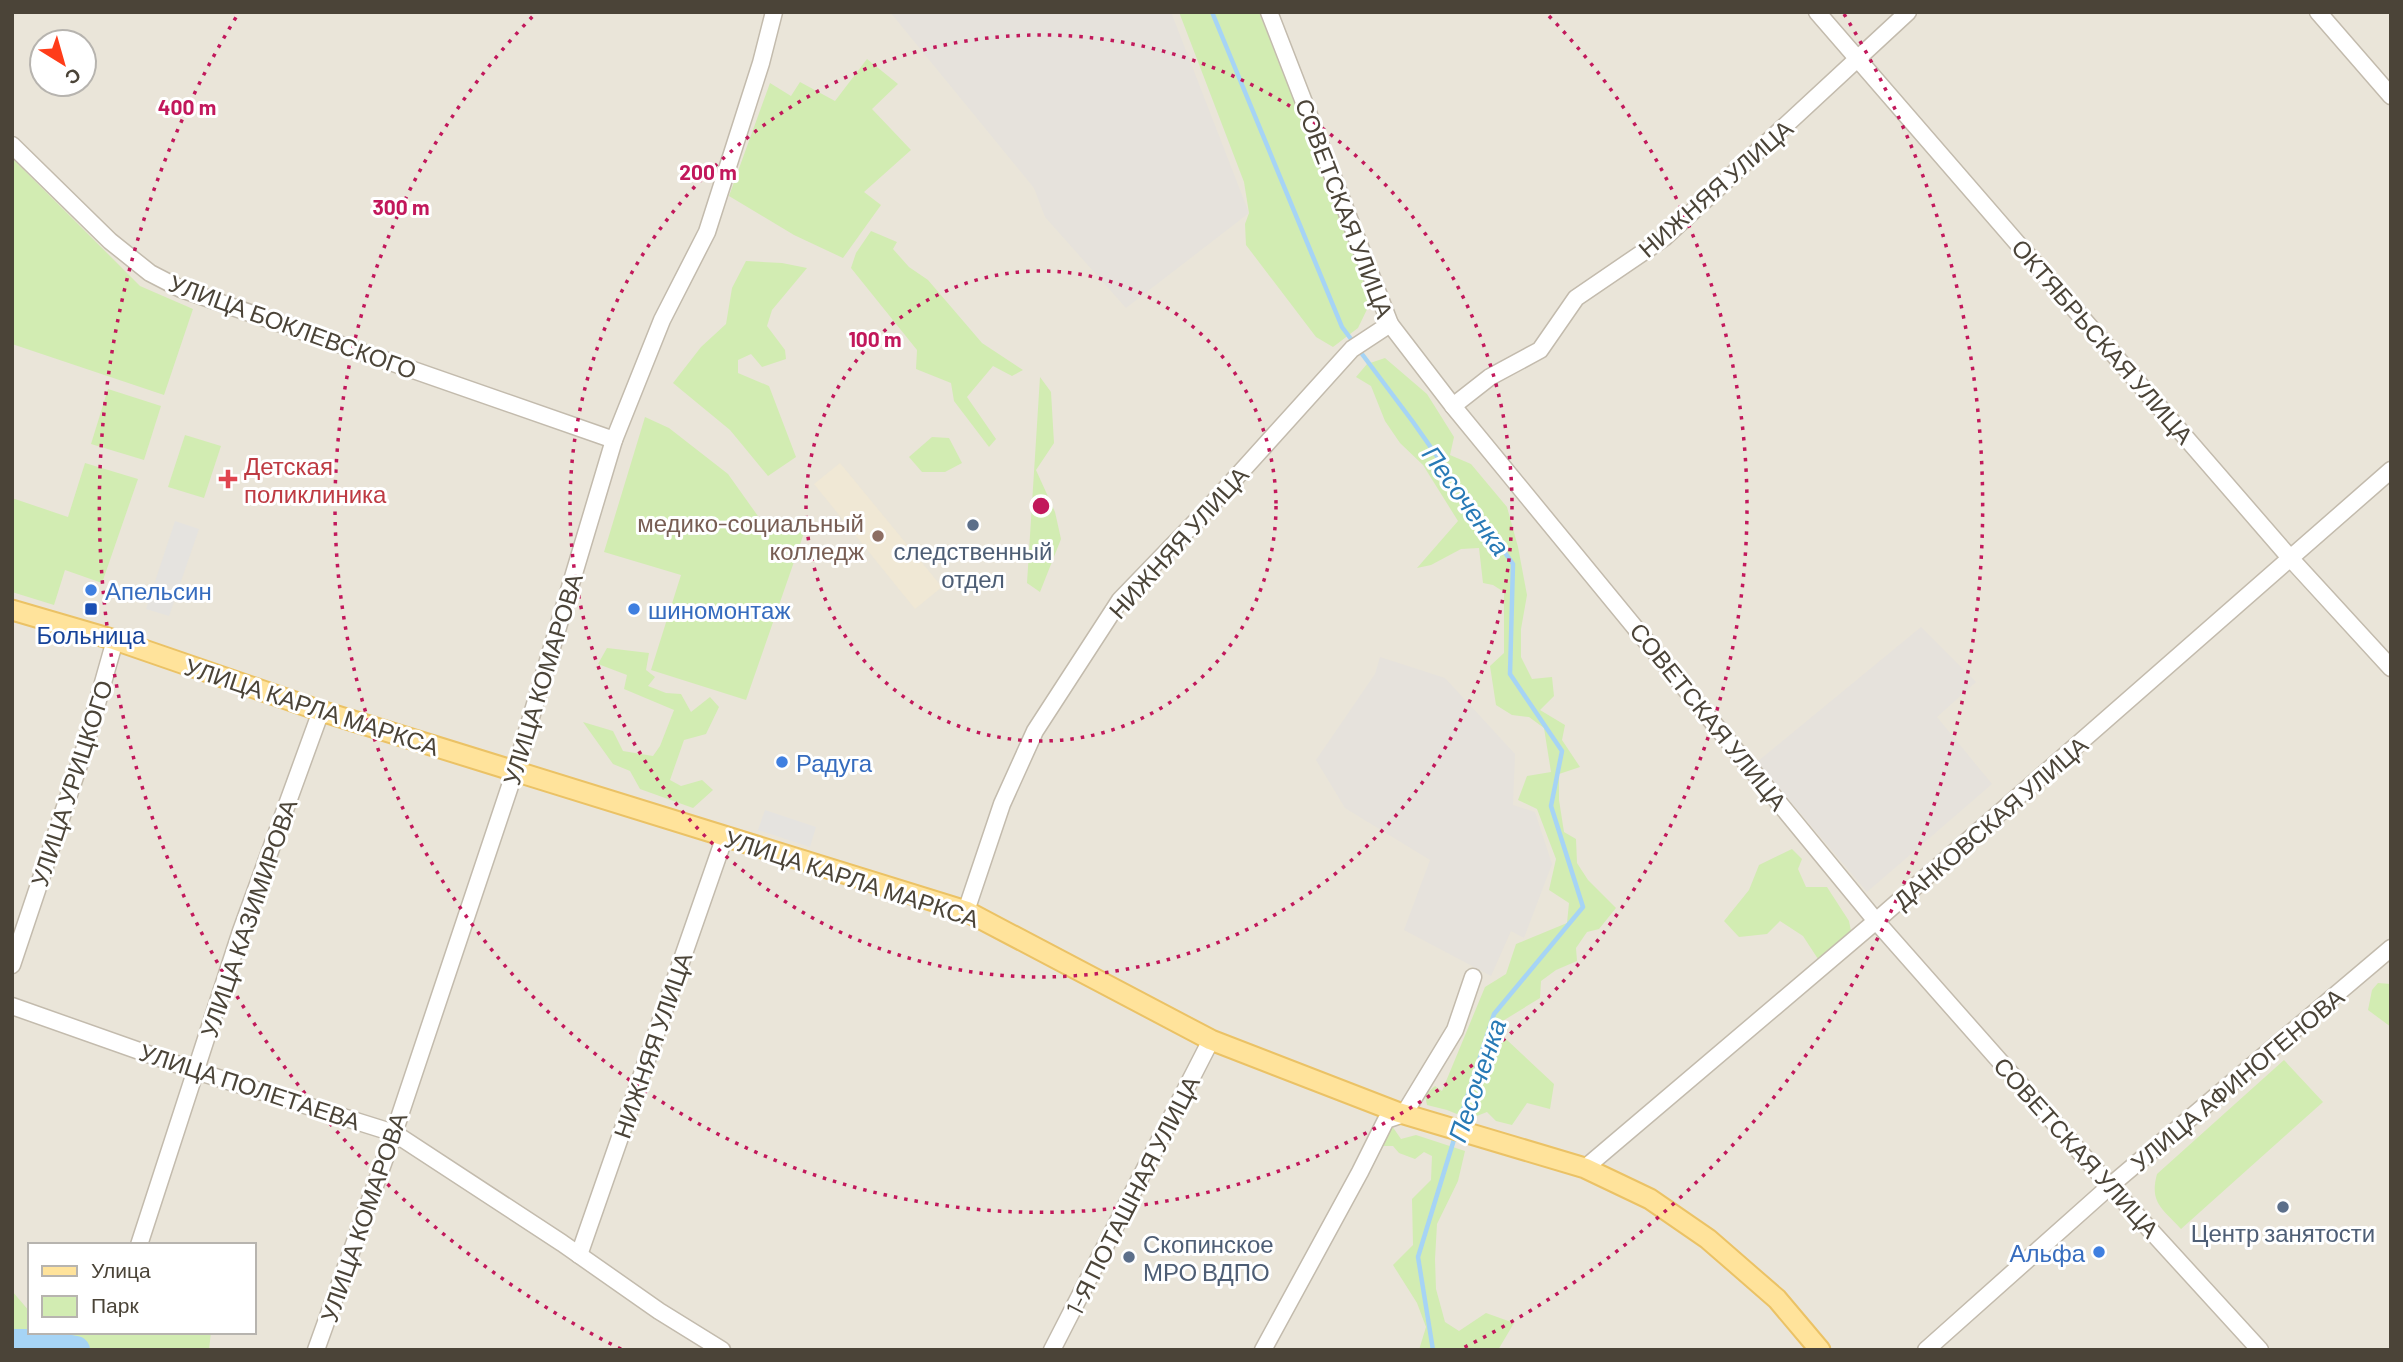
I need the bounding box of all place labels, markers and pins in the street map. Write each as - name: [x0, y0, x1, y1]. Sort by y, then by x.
- place label: Детская поликлиника: [244, 451, 387, 508]
- marker: Детская поликлиника: [218, 469, 238, 489]
- centre of rings: [1029, 494, 1053, 518]
- place label: медико-социальный колледж: [637, 508, 864, 565]
- marker: следственный отдел: [965, 517, 981, 533]
- marker: медико-социальный колледж: [870, 528, 886, 544]
- place label: следственный отдел: [894, 536, 1052, 593]
- place label: Апельсин: [105, 576, 212, 605]
- marker: Апельсин: [83, 582, 99, 598]
- place label: шиномонтаж: [648, 595, 791, 624]
- marker: Больница: [83, 601, 99, 617]
- marker: шиномонтаж: [626, 601, 642, 617]
- place label: Больница: [37, 620, 146, 649]
- place label: Радуга: [796, 748, 873, 777]
- marker: Радуга: [774, 754, 790, 770]
- marker: Центр занятости: [2275, 1199, 2291, 1215]
- place label: Центр занятости: [2191, 1218, 2375, 1247]
- place label: Скопинское МРО ВДПО: [1143, 1229, 1274, 1286]
- place label: Альфа: [2009, 1238, 2086, 1267]
- marker: Альфа: [2091, 1244, 2107, 1260]
- marker: Скопинское МРО ВДПО: [1121, 1249, 1137, 1265]

